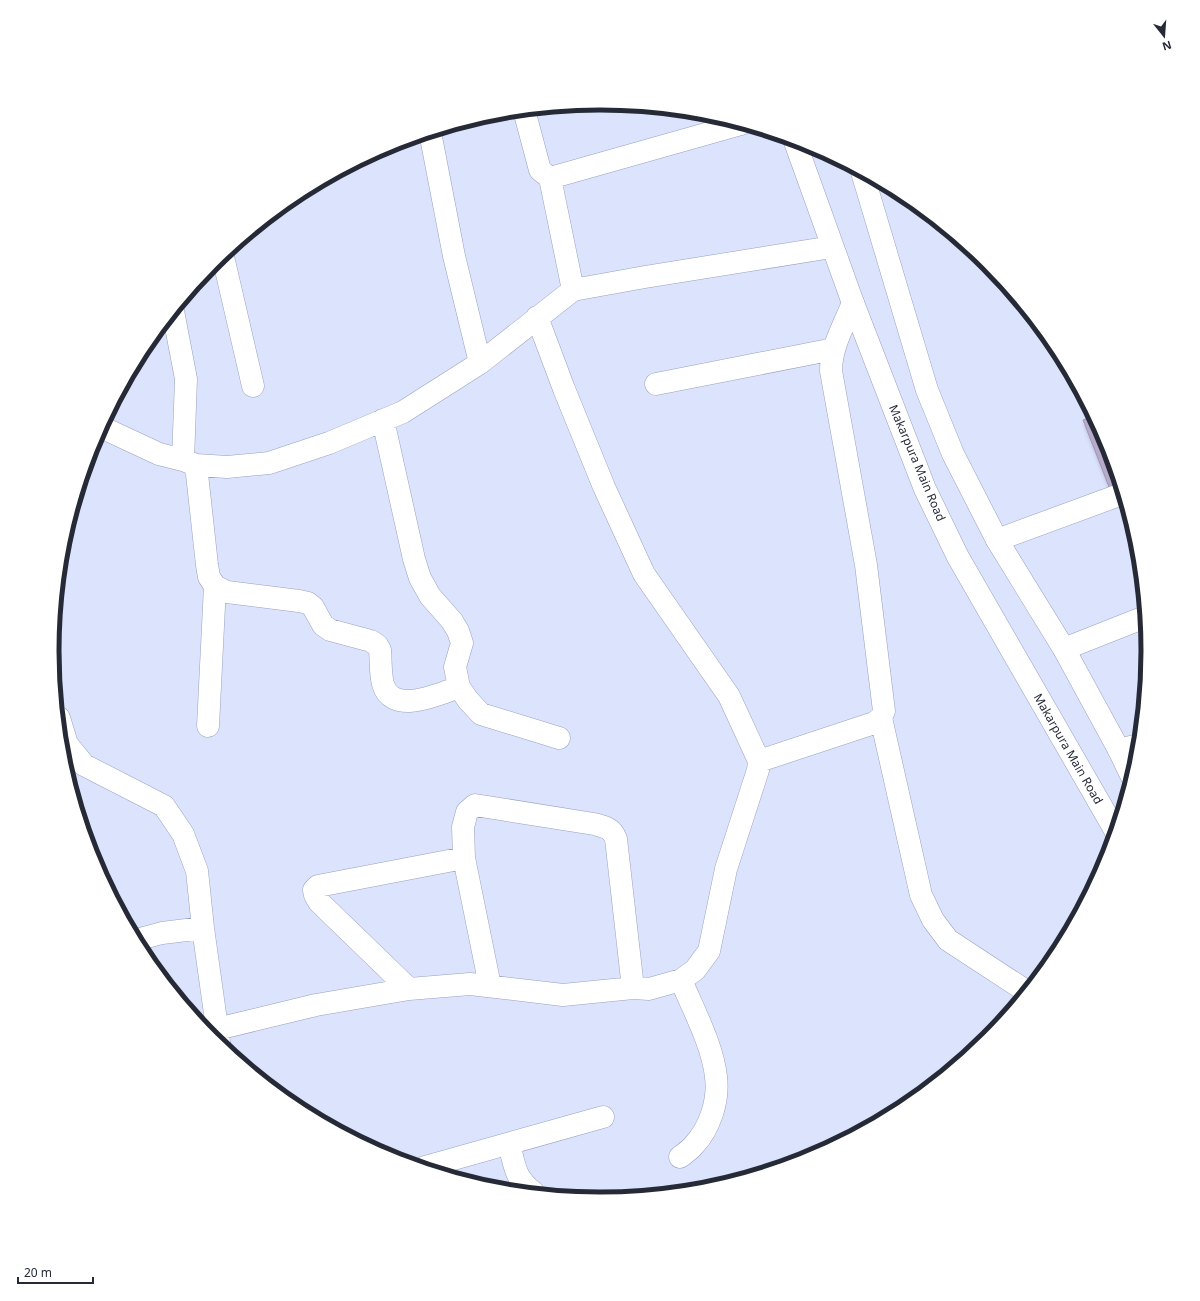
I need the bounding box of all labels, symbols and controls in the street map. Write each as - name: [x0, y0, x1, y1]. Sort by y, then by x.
- north arrow: [1144, 16, 1184, 56]
- text: N: [1161, 38, 1174, 55]
- street label: Makarpura Main Road: [885, 402, 950, 524]
- street label: Makarpura Main Road: [1030, 690, 1107, 807]
- scale bar: [18, 1259, 93, 1285]
- text: 20 m: [24, 1264, 52, 1281]

